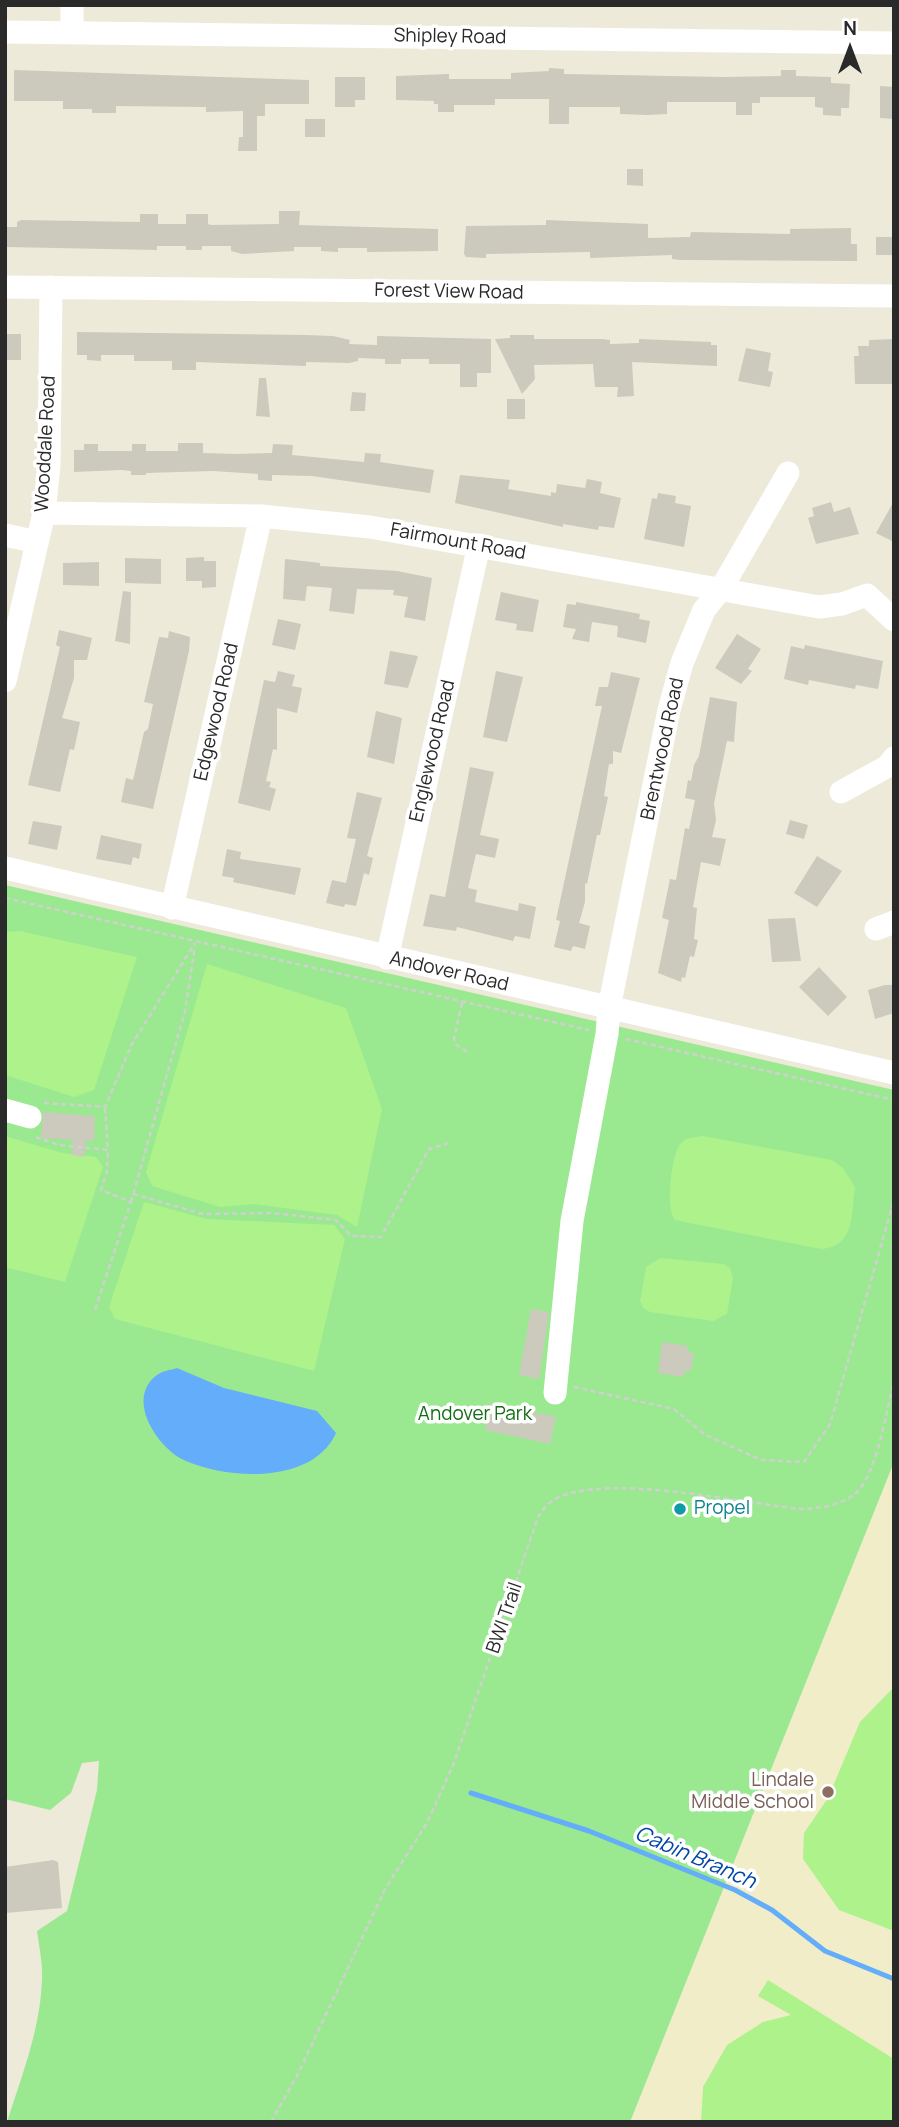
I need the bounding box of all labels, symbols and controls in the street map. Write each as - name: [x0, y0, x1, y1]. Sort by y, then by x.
- north arrow: [815, 14, 885, 84]
- text: N: [843, 15, 857, 41]
- street label: Shipley Road: [393, 25, 507, 49]
- street label: Forest View Road: [374, 279, 524, 305]
- street label: Wooddale Road: [31, 375, 61, 513]
- street label: Fairmount Road: [388, 519, 528, 565]
- street label: Edgewood Road: [190, 641, 244, 783]
- street label: Brentwood Road: [637, 676, 689, 822]
- street label: Englewood Road: [406, 678, 460, 824]
- street label: Andover Road: [387, 947, 511, 997]
- park label: Andover Park: [418, 1404, 532, 1426]
- place label: Propel: [694, 1498, 750, 1520]
- marker: Propel: [672, 1501, 688, 1517]
- street label: BWI Trail: [482, 1580, 528, 1656]
- place label: Lindale Middle School: [691, 1770, 814, 1814]
- marker: Lindale Middle School: [820, 1784, 836, 1800]
- water label: Cabin Branch: [631, 1821, 759, 1895]

